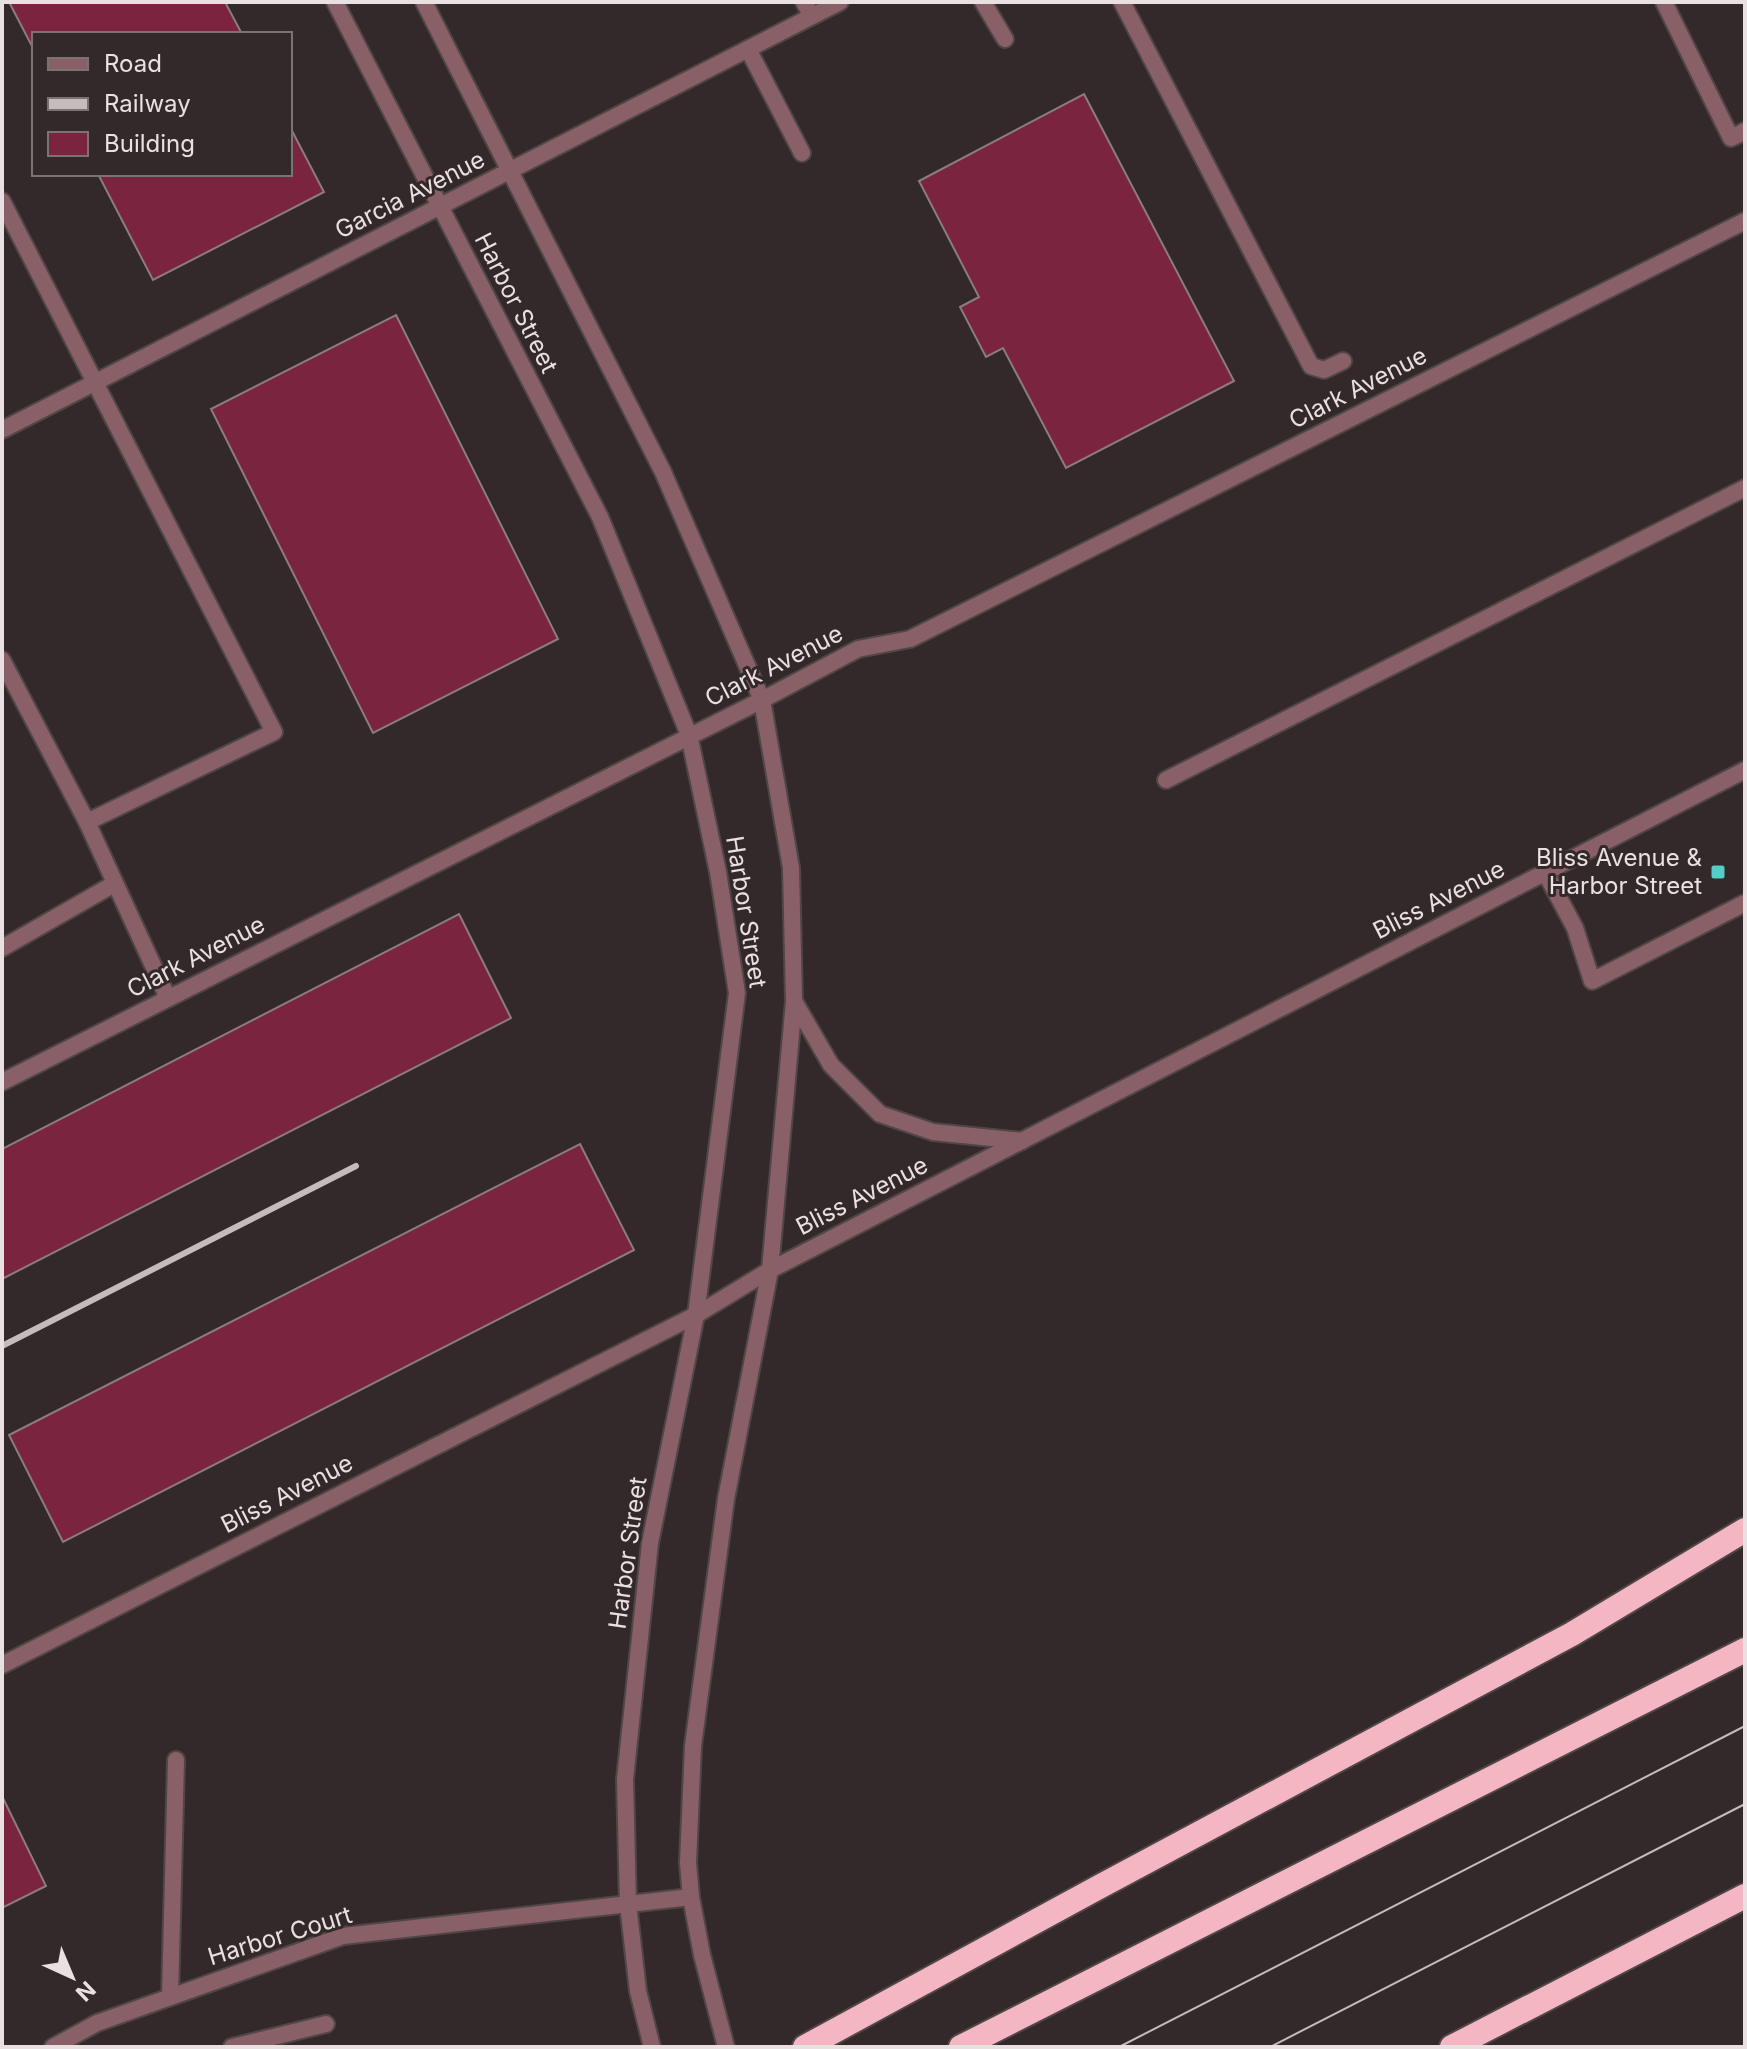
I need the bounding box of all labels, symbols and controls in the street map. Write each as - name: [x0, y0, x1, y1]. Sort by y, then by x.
- legend: [32, 32, 292, 176]
- text: Road: [104, 49, 162, 78]
- text: Railway: [104, 89, 191, 118]
- text: Building: [104, 129, 195, 158]
- street label: Garcia Avenue: [330, 144, 489, 245]
- street label: Harbor Street: [469, 228, 564, 378]
- street label: Clark Avenue: [1284, 340, 1431, 435]
- street label: Clark Avenue: [700, 618, 847, 713]
- street label: Harbor Street: [720, 834, 773, 990]
- place label: Bliss Avenue & Harbor Street: [1536, 843, 1703, 900]
- street label: Bliss Avenue: [1368, 854, 1509, 945]
- marker: Bliss Avenue & Harbor Street: [1709, 863, 1727, 881]
- street label: Clark Avenue: [122, 909, 269, 1004]
- street label: Bliss Avenue: [791, 1150, 932, 1241]
- street label: Bliss Avenue: [216, 1448, 357, 1539]
- street label: Harbor Street: [602, 1475, 653, 1631]
- street label: Harbor Court: [204, 1900, 355, 1971]
- north arrow: [32, 1937, 112, 2017]
- text: N: [71, 1976, 101, 2007]

